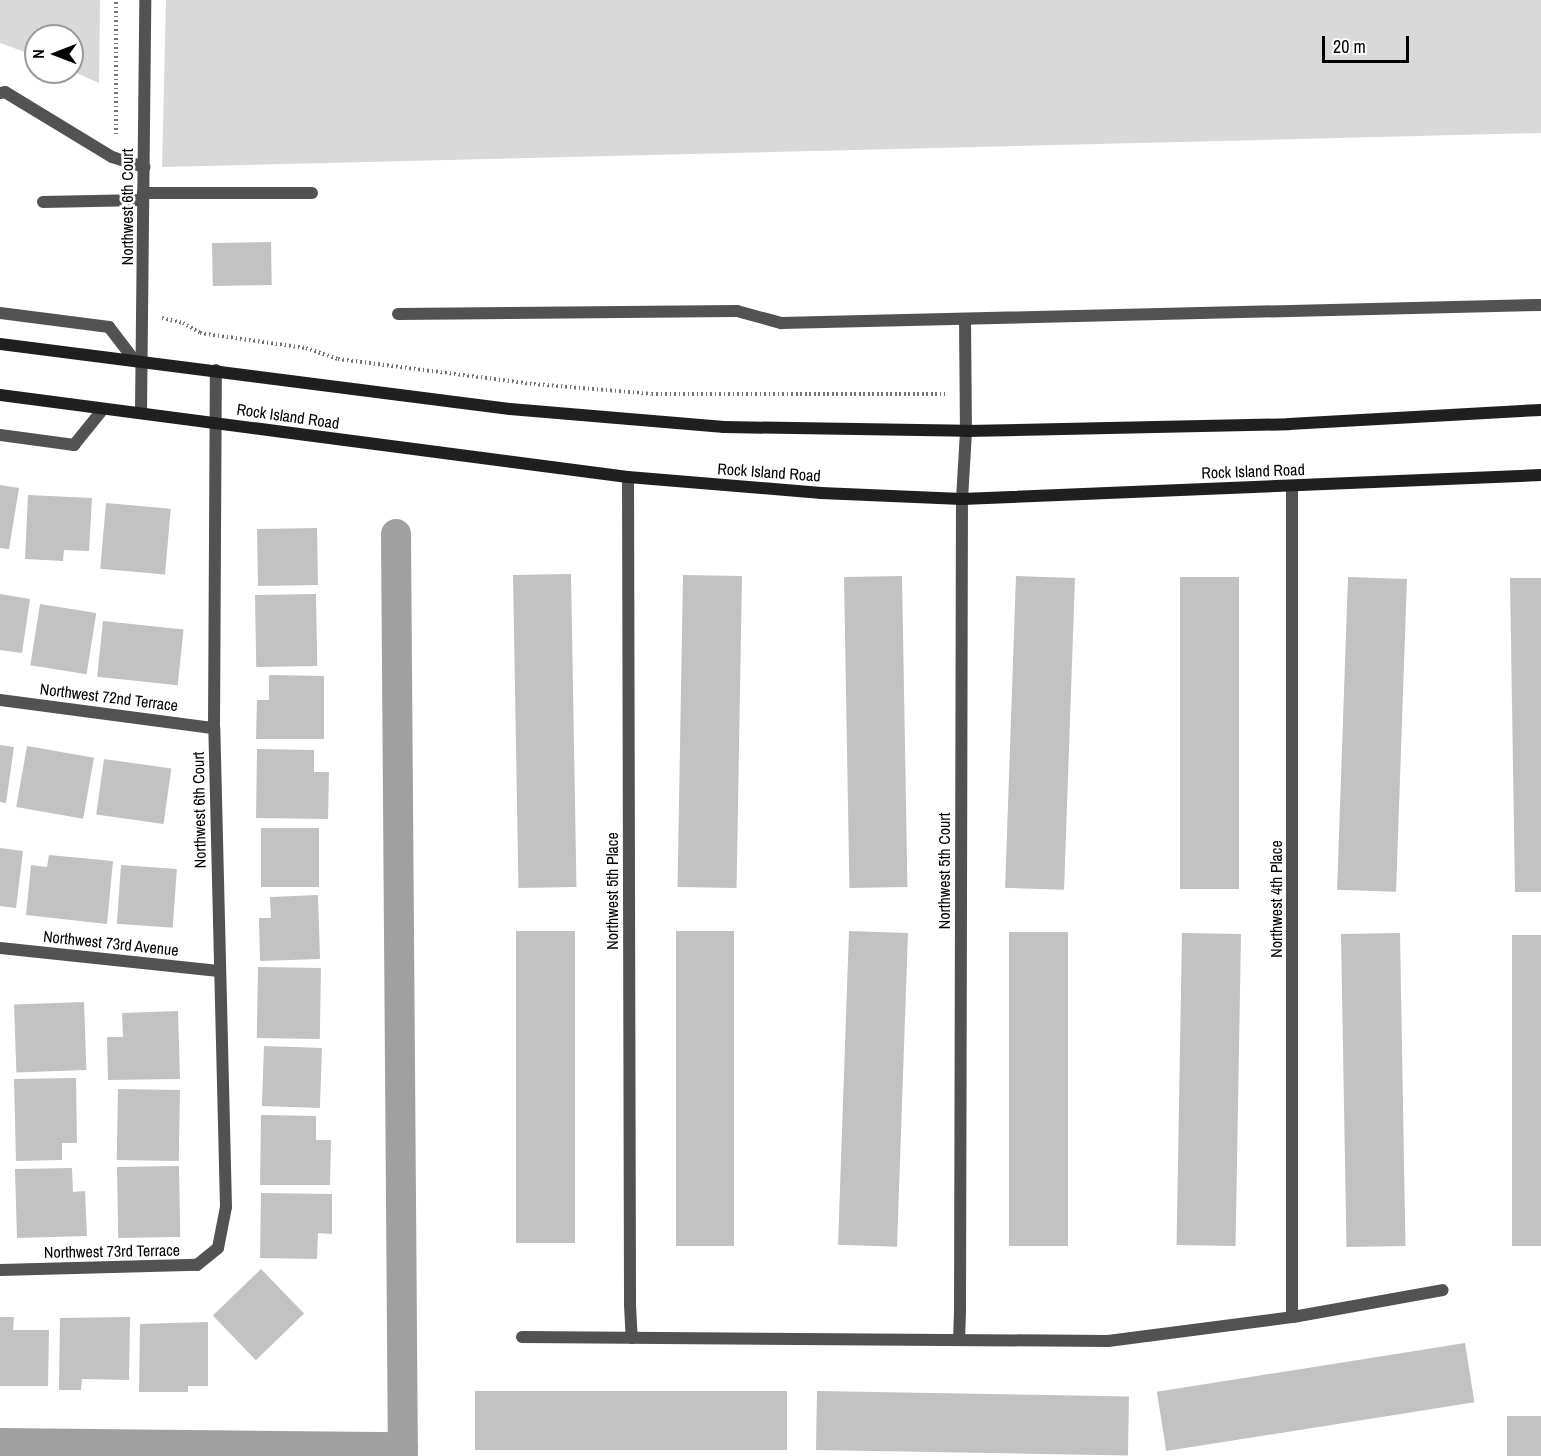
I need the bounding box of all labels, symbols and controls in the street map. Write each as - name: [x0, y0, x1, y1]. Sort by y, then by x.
- north arrow: [24, 24, 84, 84]
- scale bar: [1325, 24, 1412, 62]
- text: 20 m: [1333, 34, 1366, 59]
- text: N: [27, 49, 49, 59]
- street label: Northwest 6th Court: [117, 149, 137, 265]
- street label: Rock Island Road: [235, 399, 341, 433]
- street label: Rock Island Road: [717, 459, 821, 485]
- street label: Rock Island Road: [1201, 460, 1305, 482]
- street label: Northwest 72nd Terrace: [39, 679, 179, 715]
- street label: Northwest 6th Court: [188, 752, 210, 868]
- street label: Northwest 5th Court: [934, 813, 954, 929]
- street label: Northwest 5th Place: [602, 832, 622, 950]
- street label: Northwest 4th Place: [1266, 840, 1286, 958]
- street label: Northwest 73rd Avenue: [42, 926, 180, 960]
- street label: Northwest 73rd Terrace: [44, 1240, 180, 1262]

